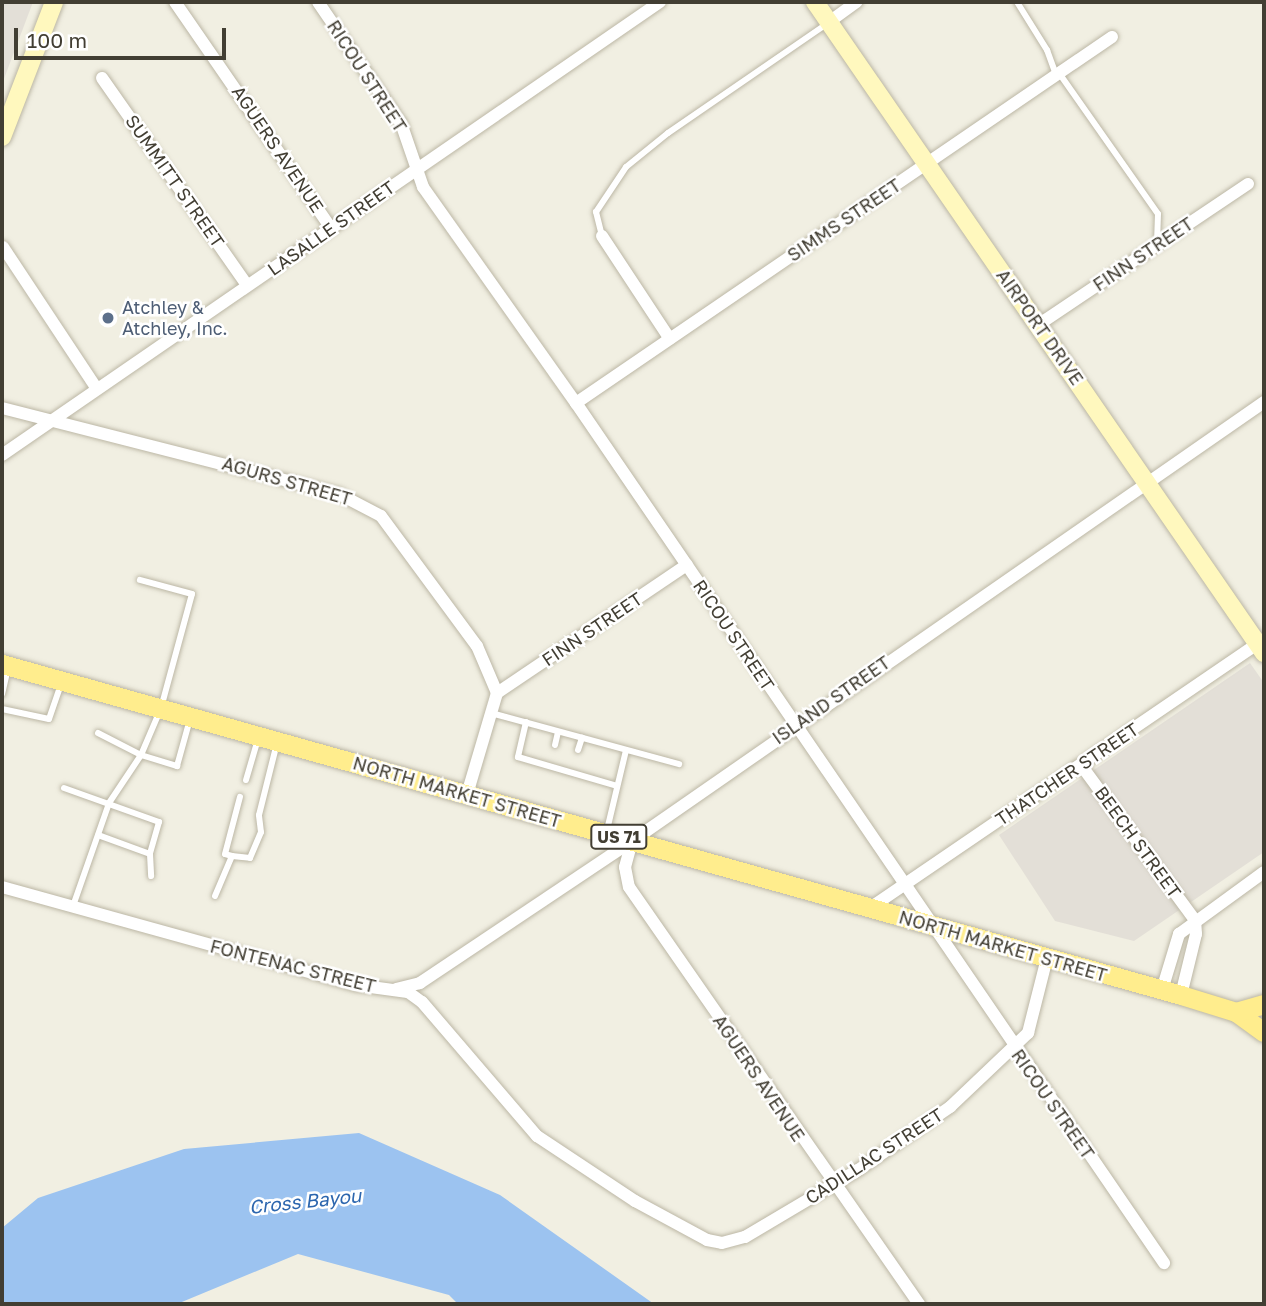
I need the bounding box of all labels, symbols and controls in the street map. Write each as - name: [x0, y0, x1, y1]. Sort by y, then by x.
- scale bar: [18, 14, 229, 58]
- street label: RICOU STREET: [323, 16, 411, 136]
- text: 100 m: [27, 27, 87, 53]
- street label: AGUERS AVENUE: [228, 82, 328, 216]
- street label: SUMMITT STREET: [121, 111, 229, 251]
- street label: SIMMS STREET: [783, 174, 905, 266]
- street label: LASALLE STREET: [263, 176, 399, 280]
- street label: FINN STREET: [1089, 213, 1197, 295]
- street label: AIRPORT DRIVE: [992, 265, 1088, 389]
- place label: Atchley & Atchley, Inc.: [122, 297, 228, 340]
- marker: Atchley & Atchley, Inc.: [100, 310, 116, 326]
- street label: AGURS STREET: [220, 452, 354, 510]
- street label: RICOU STREET: [689, 575, 779, 695]
- street label: FINN STREET: [538, 588, 646, 670]
- street label: ISLAND STREET: [768, 651, 894, 749]
- street label: THATCHER STREET: [991, 718, 1143, 830]
- street label: NORTH MARKET STREET: [350, 752, 564, 832]
- street label: BEECH STREET: [1090, 782, 1186, 902]
- road number: US 71: [589, 824, 649, 850]
- street label: NORTH MARKET STREET: [896, 906, 1110, 986]
- street label: FONTENAC STREET: [208, 935, 378, 997]
- street label: AGUERS AVENUE: [709, 1011, 809, 1145]
- street label: RICOU STREET: [1007, 1045, 1099, 1163]
- street label: CADILLAC STREET: [801, 1103, 947, 1209]
- water label: Cross Bayou: [248, 1184, 362, 1218]

